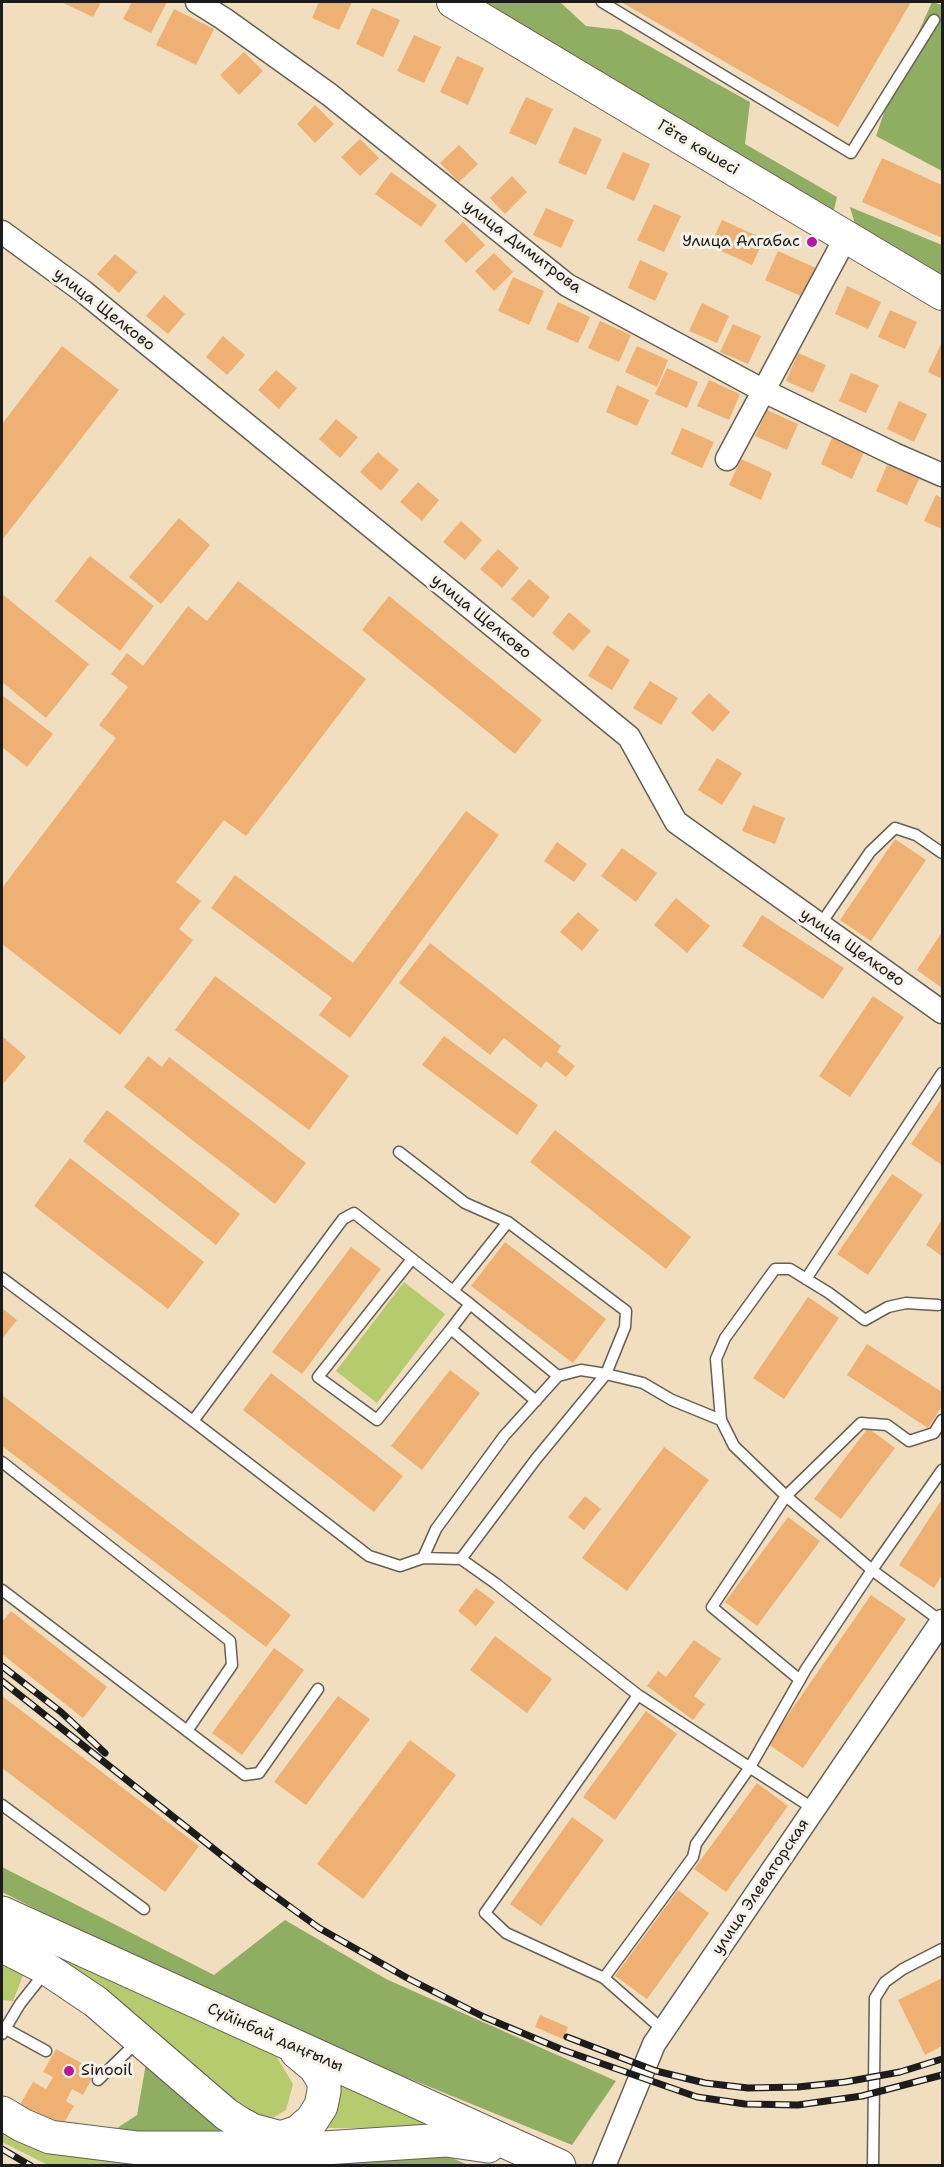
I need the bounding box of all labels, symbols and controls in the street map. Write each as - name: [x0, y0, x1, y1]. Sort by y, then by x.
- street label: Гёте көшесі: [654, 116, 742, 180]
- street label: улица Димитрова: [459, 196, 585, 298]
- place label: Улица Алгабас: [682, 232, 800, 252]
- marker: Улица Алгабас: [805, 235, 819, 249]
- street label: улица Щелково: [49, 264, 159, 356]
- street label: улица Щелково: [427, 571, 535, 663]
- street label: улица Щелково: [796, 905, 908, 991]
- street label: улица Элеваторская: [708, 1815, 814, 1959]
- street label: Сүйінбай даңғылы: [204, 1999, 346, 2077]
- place label: Sinooil: [81, 2061, 132, 2081]
- marker: Sinooil: [62, 2064, 76, 2078]

